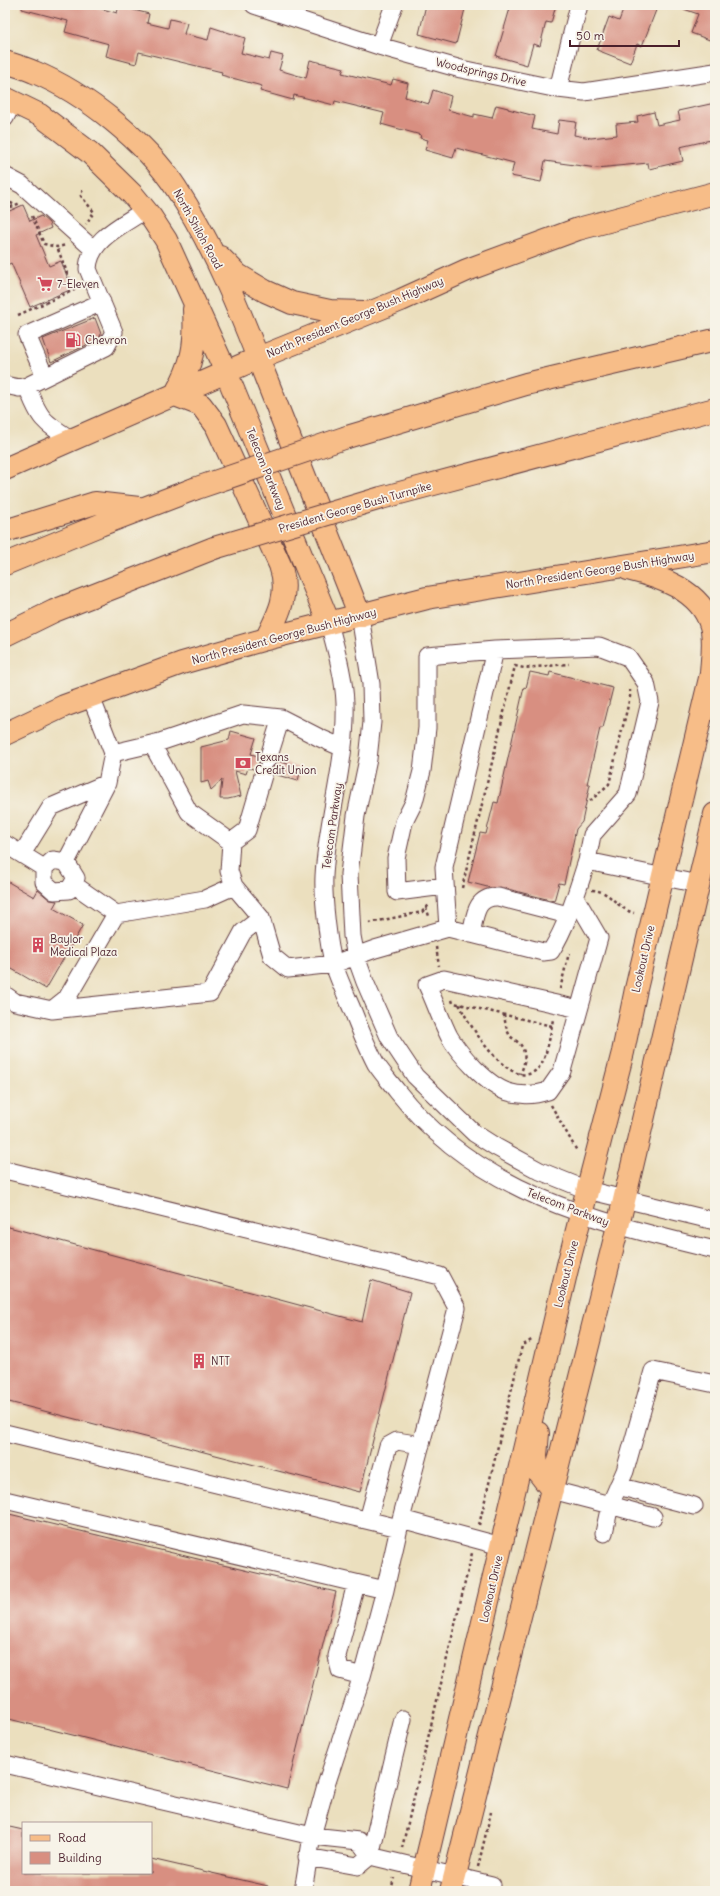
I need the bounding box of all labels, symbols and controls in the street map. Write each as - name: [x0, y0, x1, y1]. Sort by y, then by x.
- scale bar: [570, 22, 679, 48]
- text: 50 m: [576, 28, 605, 43]
- street label: Woodsprings Drive: [434, 55, 528, 89]
- street label: North Shiloh Road: [170, 187, 226, 272]
- street label: North President George Bush Highway: [265, 273, 445, 361]
- supermarket icon: 7-Eleven: [36, 275, 54, 293]
- place label: 7-Eleven: [57, 277, 99, 291]
- fuel station icon: Chevron: [64, 331, 82, 349]
- place label: Chevron: [85, 333, 127, 347]
- street label: Telecom Parkway: [243, 426, 289, 512]
- street label: President George Bush Turnpike: [277, 478, 433, 536]
- street label: North President George Bush Highway: [505, 548, 695, 592]
- street label: North President George Bush Highway: [190, 605, 378, 667]
- place label: Texans Credit Union: [255, 750, 316, 777]
- bank icon: Texans Credit Union: [234, 754, 252, 772]
- street label: Telecom Parkway: [319, 782, 345, 870]
- street label: Lookout Drive: [628, 924, 658, 994]
- place label: Baylor Medical Plaza: [50, 932, 117, 959]
- building icon: Baylor Medical Plaza: [29, 936, 47, 954]
- street label: Telecom Parkway: [525, 1185, 611, 1229]
- street label: Lookout Drive: [551, 1239, 581, 1309]
- building icon: NTT: [190, 1352, 208, 1370]
- place label: NTT: [211, 1354, 230, 1368]
- street label: Lookout Drive: [476, 1554, 506, 1624]
- legend: [22, 1822, 152, 1874]
- text: Road: [58, 1830, 86, 1845]
- text: Building: [58, 1850, 102, 1865]

